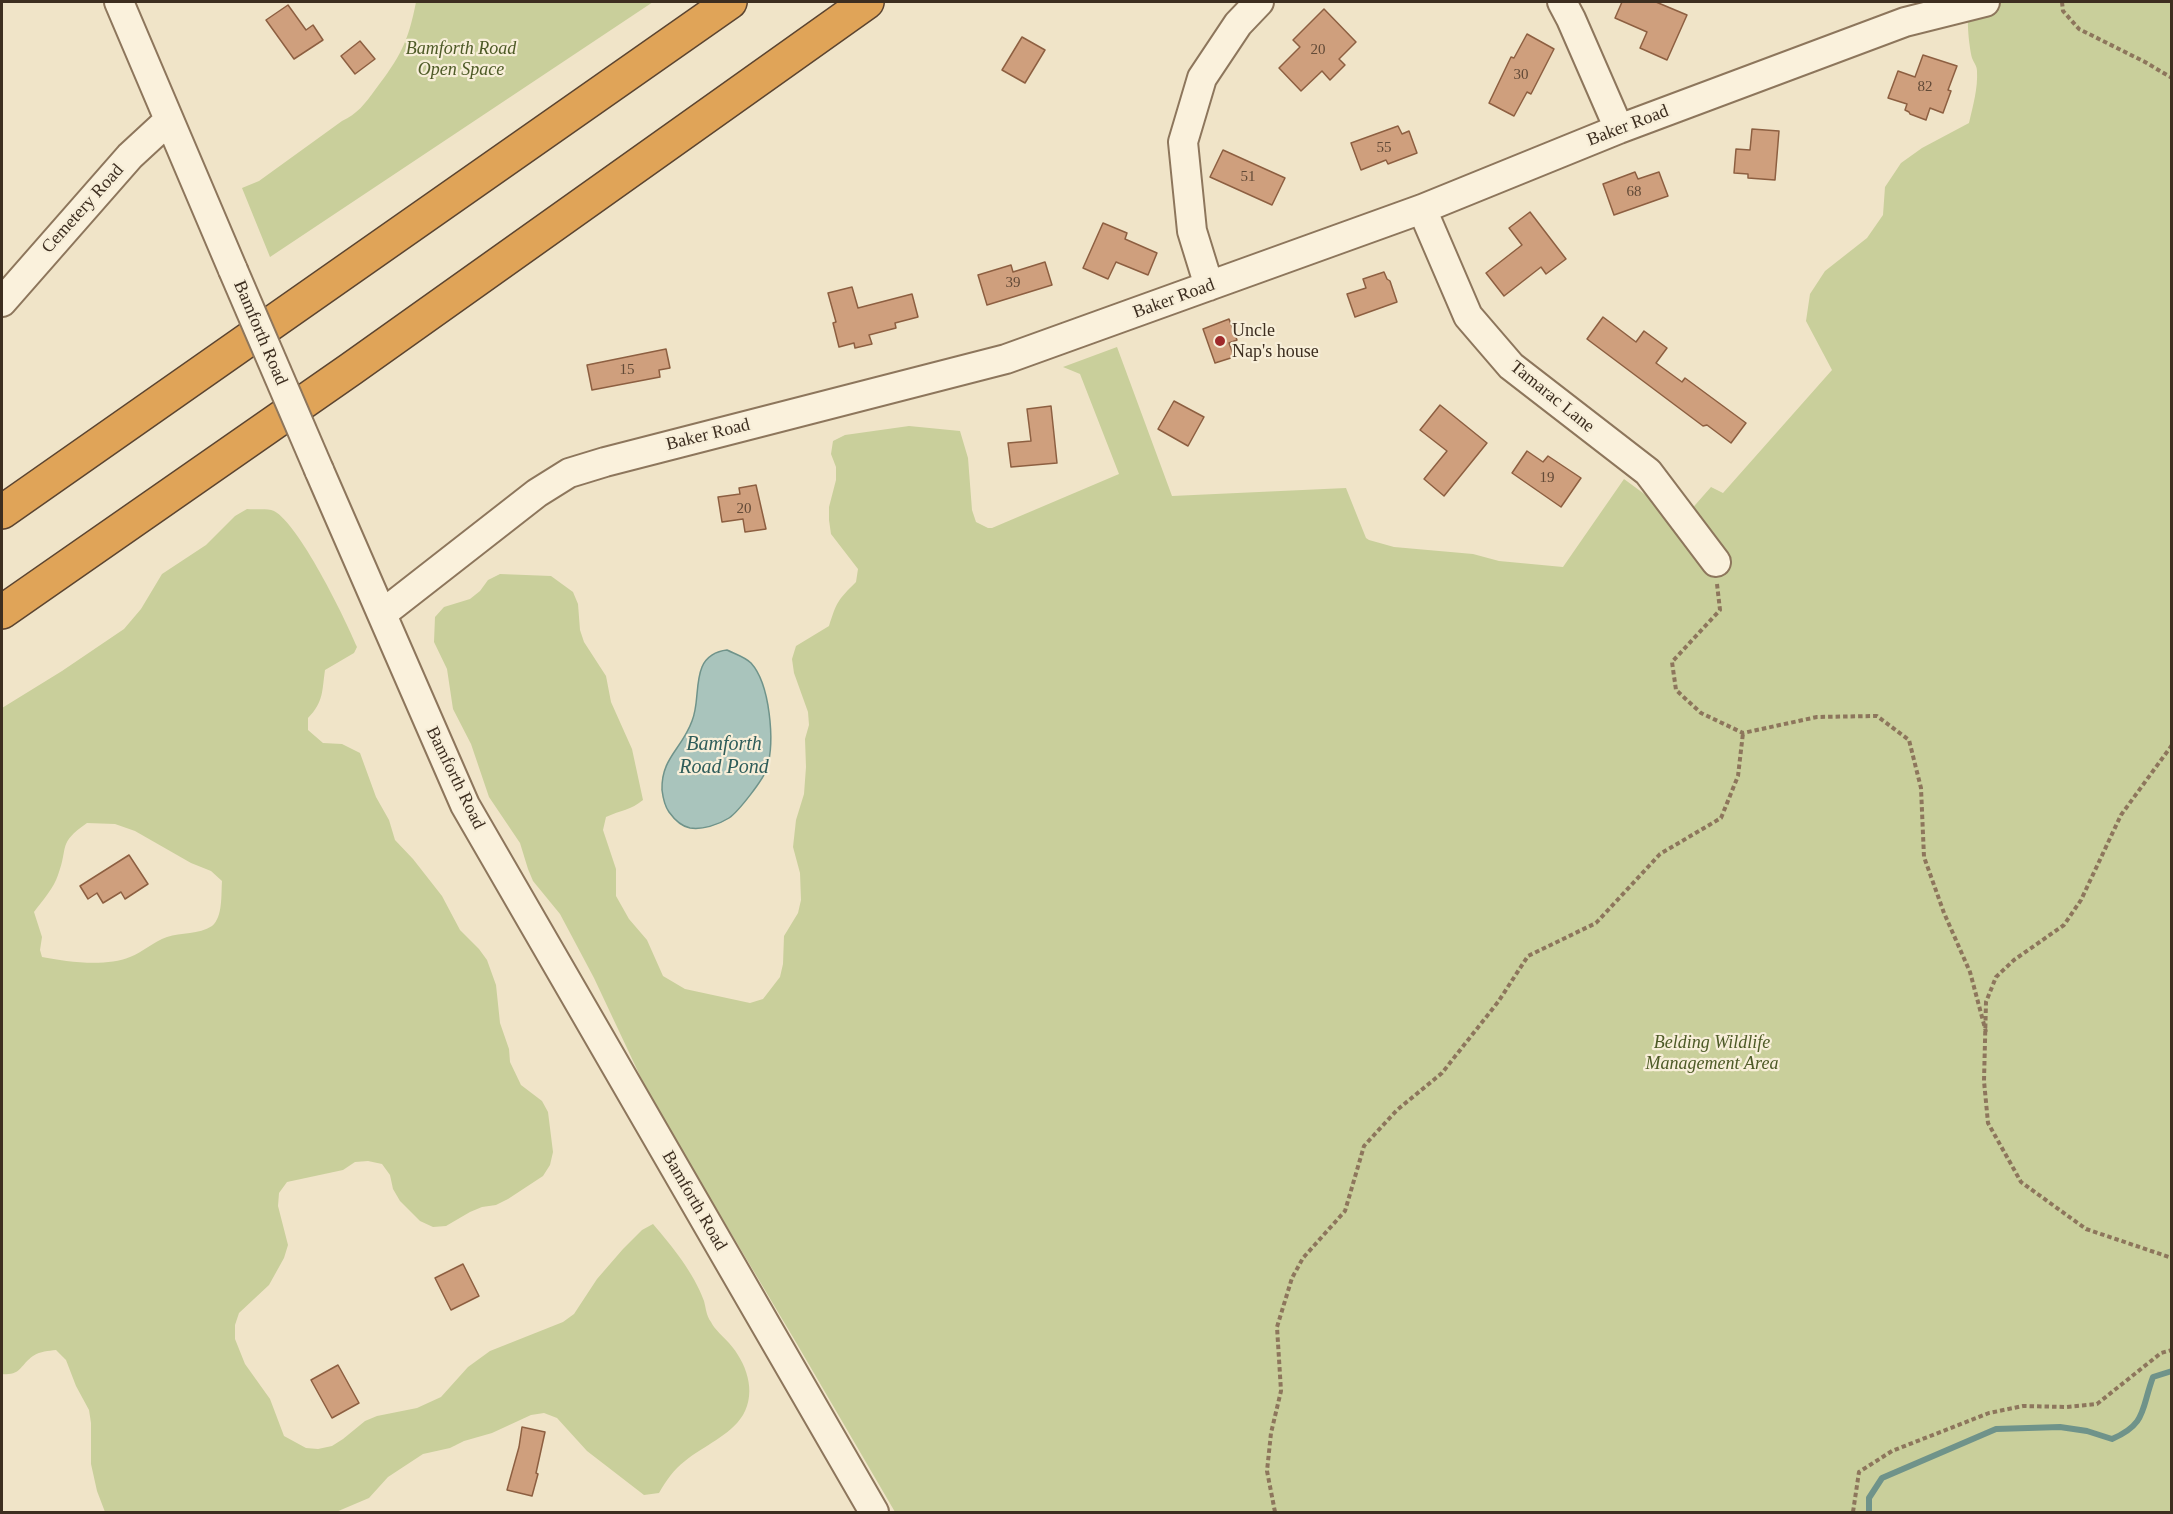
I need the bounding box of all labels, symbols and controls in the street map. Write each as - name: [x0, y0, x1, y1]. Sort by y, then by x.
- park label: Bamforth Road Open Space: [406, 38, 516, 80]
- house number: 20: [1310, 41, 1326, 59]
- house number: 30: [1514, 66, 1528, 84]
- house number: 82: [1918, 78, 1932, 96]
- street label: Baker Road: [1584, 101, 1672, 151]
- house number: 55: [1376, 139, 1392, 157]
- street label: Cemetery Road: [37, 160, 129, 258]
- house number: 51: [1240, 168, 1256, 186]
- house number: 68: [1626, 183, 1642, 201]
- house number: 39: [1006, 274, 1020, 292]
- street label: Baker Road: [1130, 274, 1218, 324]
- street label: Bamforth Road: [228, 277, 292, 389]
- place label: Uncle Nap's house: [1232, 320, 1319, 362]
- marker: Uncle Nap's house: [1213, 334, 1227, 348]
- street label: Tamarac Lane: [1506, 356, 1598, 438]
- house number: 15: [620, 361, 634, 379]
- street label: Baker Road: [664, 414, 752, 456]
- house number: 19: [1540, 469, 1554, 487]
- house number: 20: [736, 500, 752, 518]
- street label: Bamforth Road: [421, 723, 489, 833]
- water label: Bamforth Road Pond: [679, 733, 769, 780]
- park label: Belding Wildlife Management Area: [1646, 1032, 1778, 1074]
- street label: Bamforth Road: [657, 1147, 731, 1255]

